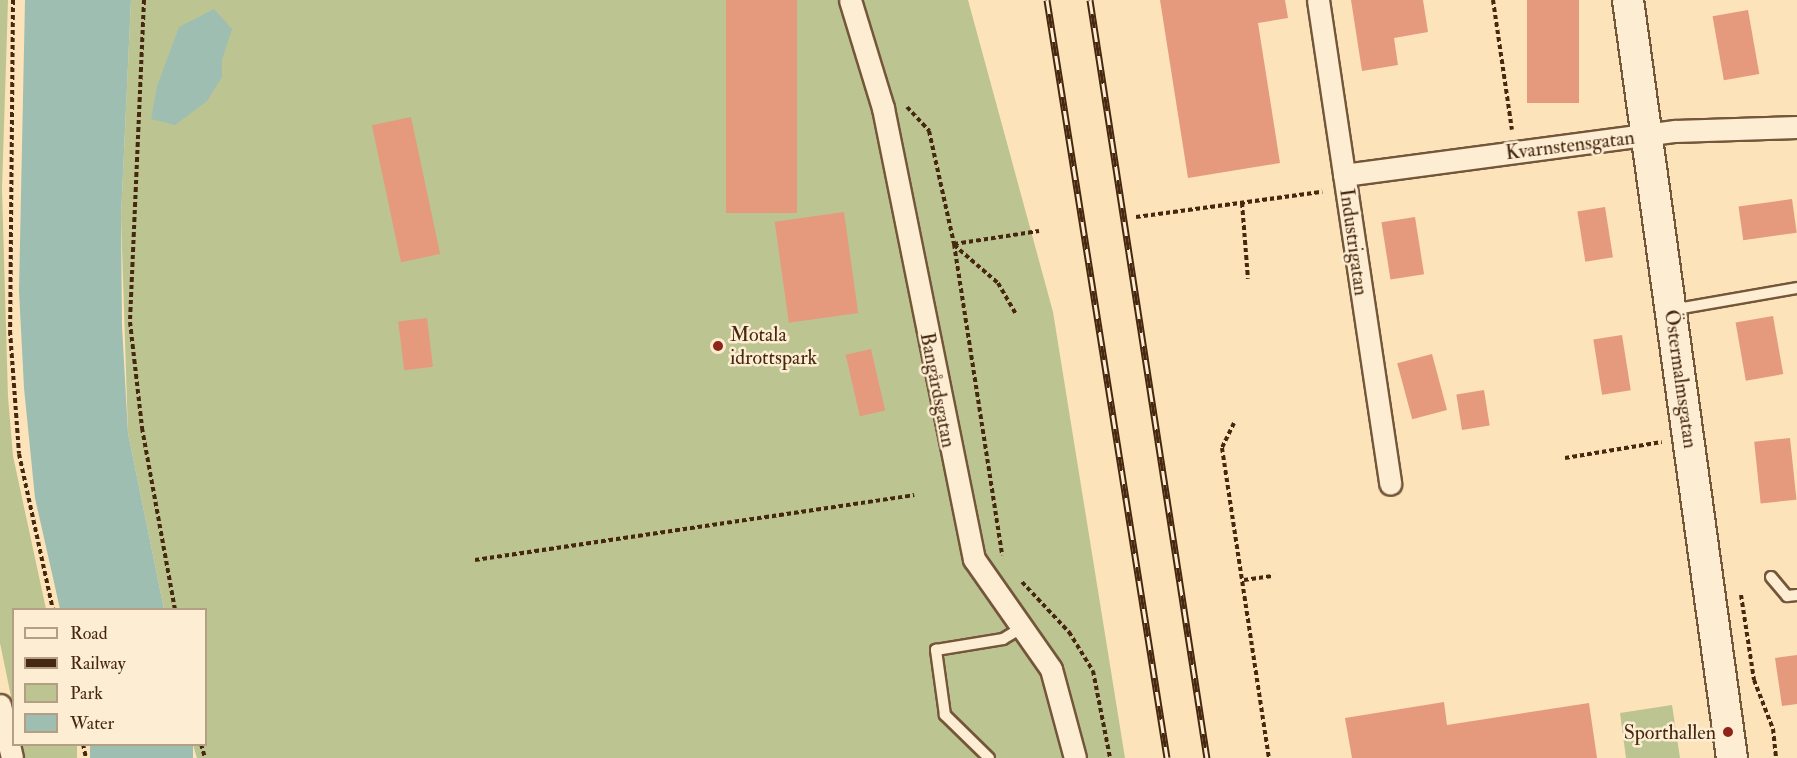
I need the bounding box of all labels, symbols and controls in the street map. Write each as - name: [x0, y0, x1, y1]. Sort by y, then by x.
- street label: Kvarnstensgatan: [1504, 125, 1636, 165]
- street label: Industrigatan: [1335, 187, 1373, 297]
- street label: Östermalmsgatan: [1659, 308, 1703, 450]
- place label: Motala idrottspark: [730, 322, 817, 369]
- street label: Bangårdsgatan: [915, 330, 961, 450]
- marker: Motala idrottspark: [711, 339, 725, 353]
- legend: [12, 608, 207, 746]
- text: Road: [70, 622, 108, 645]
- text: Railway: [70, 652, 126, 675]
- text: Park: [70, 682, 103, 705]
- text: Water: [70, 712, 114, 735]
- place label: Sporthallen: [1624, 720, 1716, 744]
- marker: Sporthallen: [1721, 725, 1735, 739]

